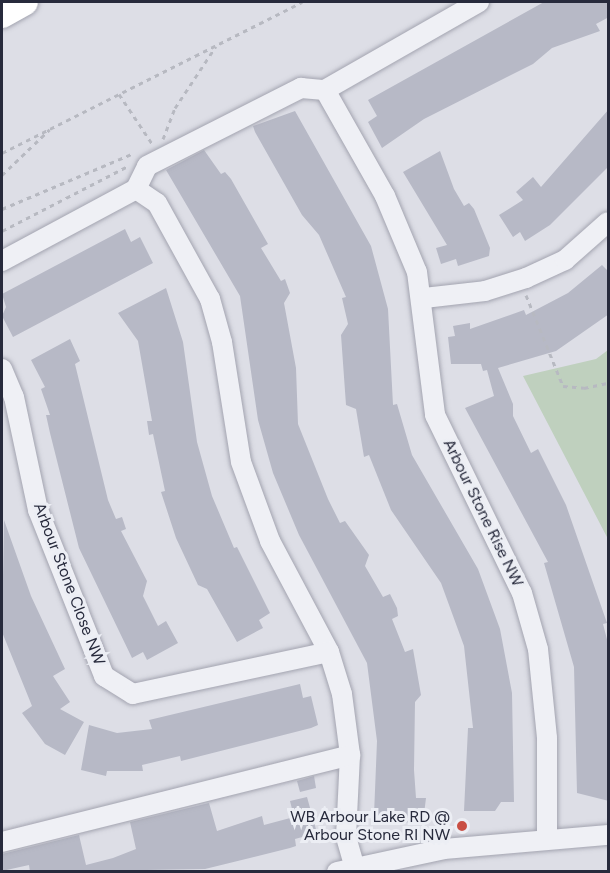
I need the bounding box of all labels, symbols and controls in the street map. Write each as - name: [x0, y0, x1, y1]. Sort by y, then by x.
- street label: Arbour Stone Rise NW: [439, 436, 527, 590]
- street label: Arbour Stone Close NW: [29, 500, 109, 668]
- place label: WB Arbour Lake RD @ Arbour Stone RI NW: [290, 807, 450, 845]
- marker: WB Arbour Lake RD @ Arbour Stone RI NW: [455, 819, 469, 833]

